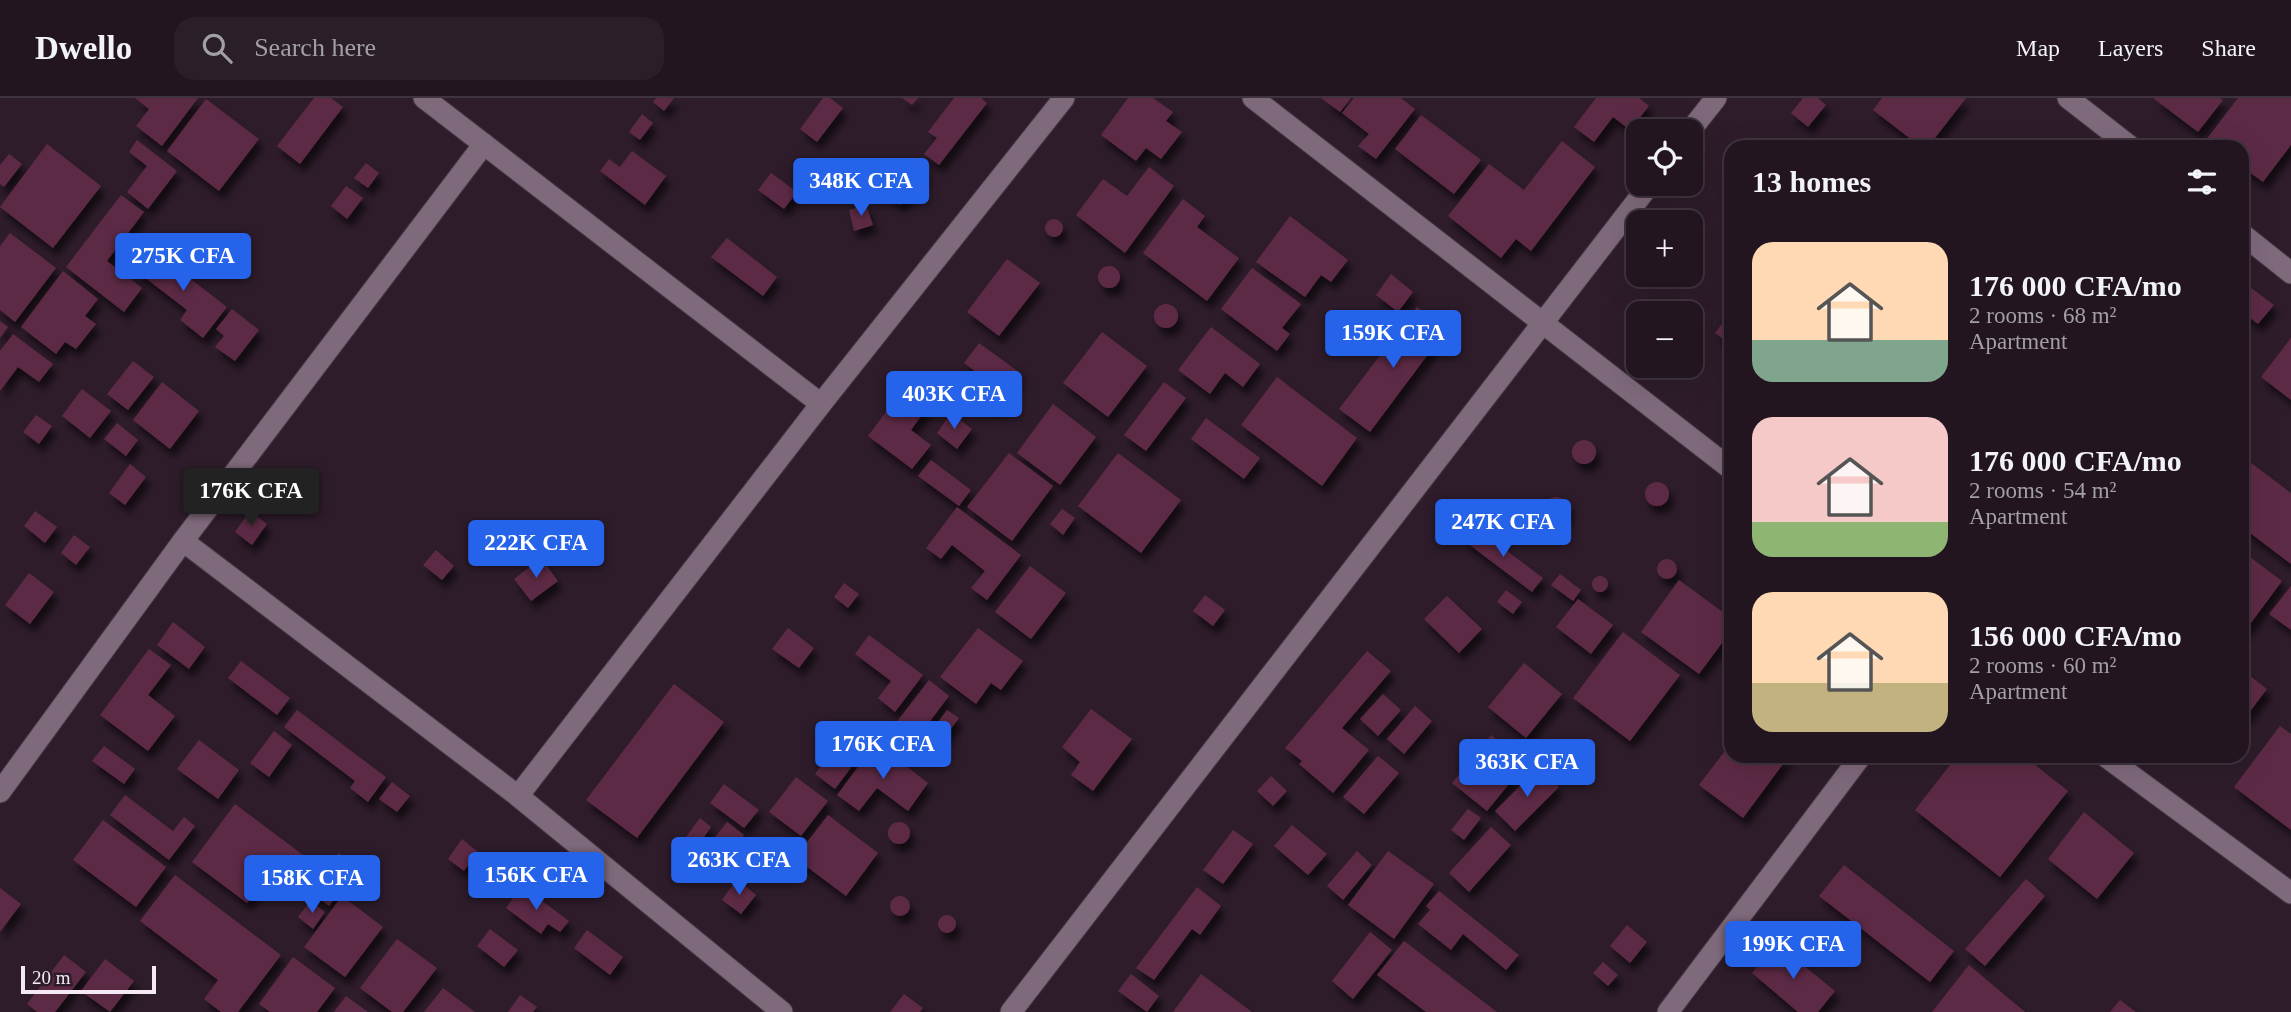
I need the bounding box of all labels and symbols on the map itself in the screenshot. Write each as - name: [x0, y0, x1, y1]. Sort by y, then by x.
- pin: 348K CFA: [789, 158, 933, 218]
- pin: 275K CFA: [111, 234, 255, 293]
- pin: 159K CFA: [1321, 310, 1465, 370]
- pin: 403K CFA: [882, 372, 1026, 431]
- pin: 176K CFA: [179, 468, 323, 528]
- pin: 247K CFA: [1431, 500, 1575, 559]
- pin: 222K CFA: [464, 520, 608, 580]
- pin: 176K CFA: [811, 722, 955, 781]
- pin: 363K CFA: [1455, 740, 1599, 799]
- pin: 263K CFA: [667, 838, 811, 897]
- pin: 156K CFA: [464, 852, 608, 912]
- pin: 158K CFA: [240, 856, 384, 915]
- pin: 199K CFA: [1721, 922, 1865, 981]
- scale bar: [21, 963, 156, 995]

